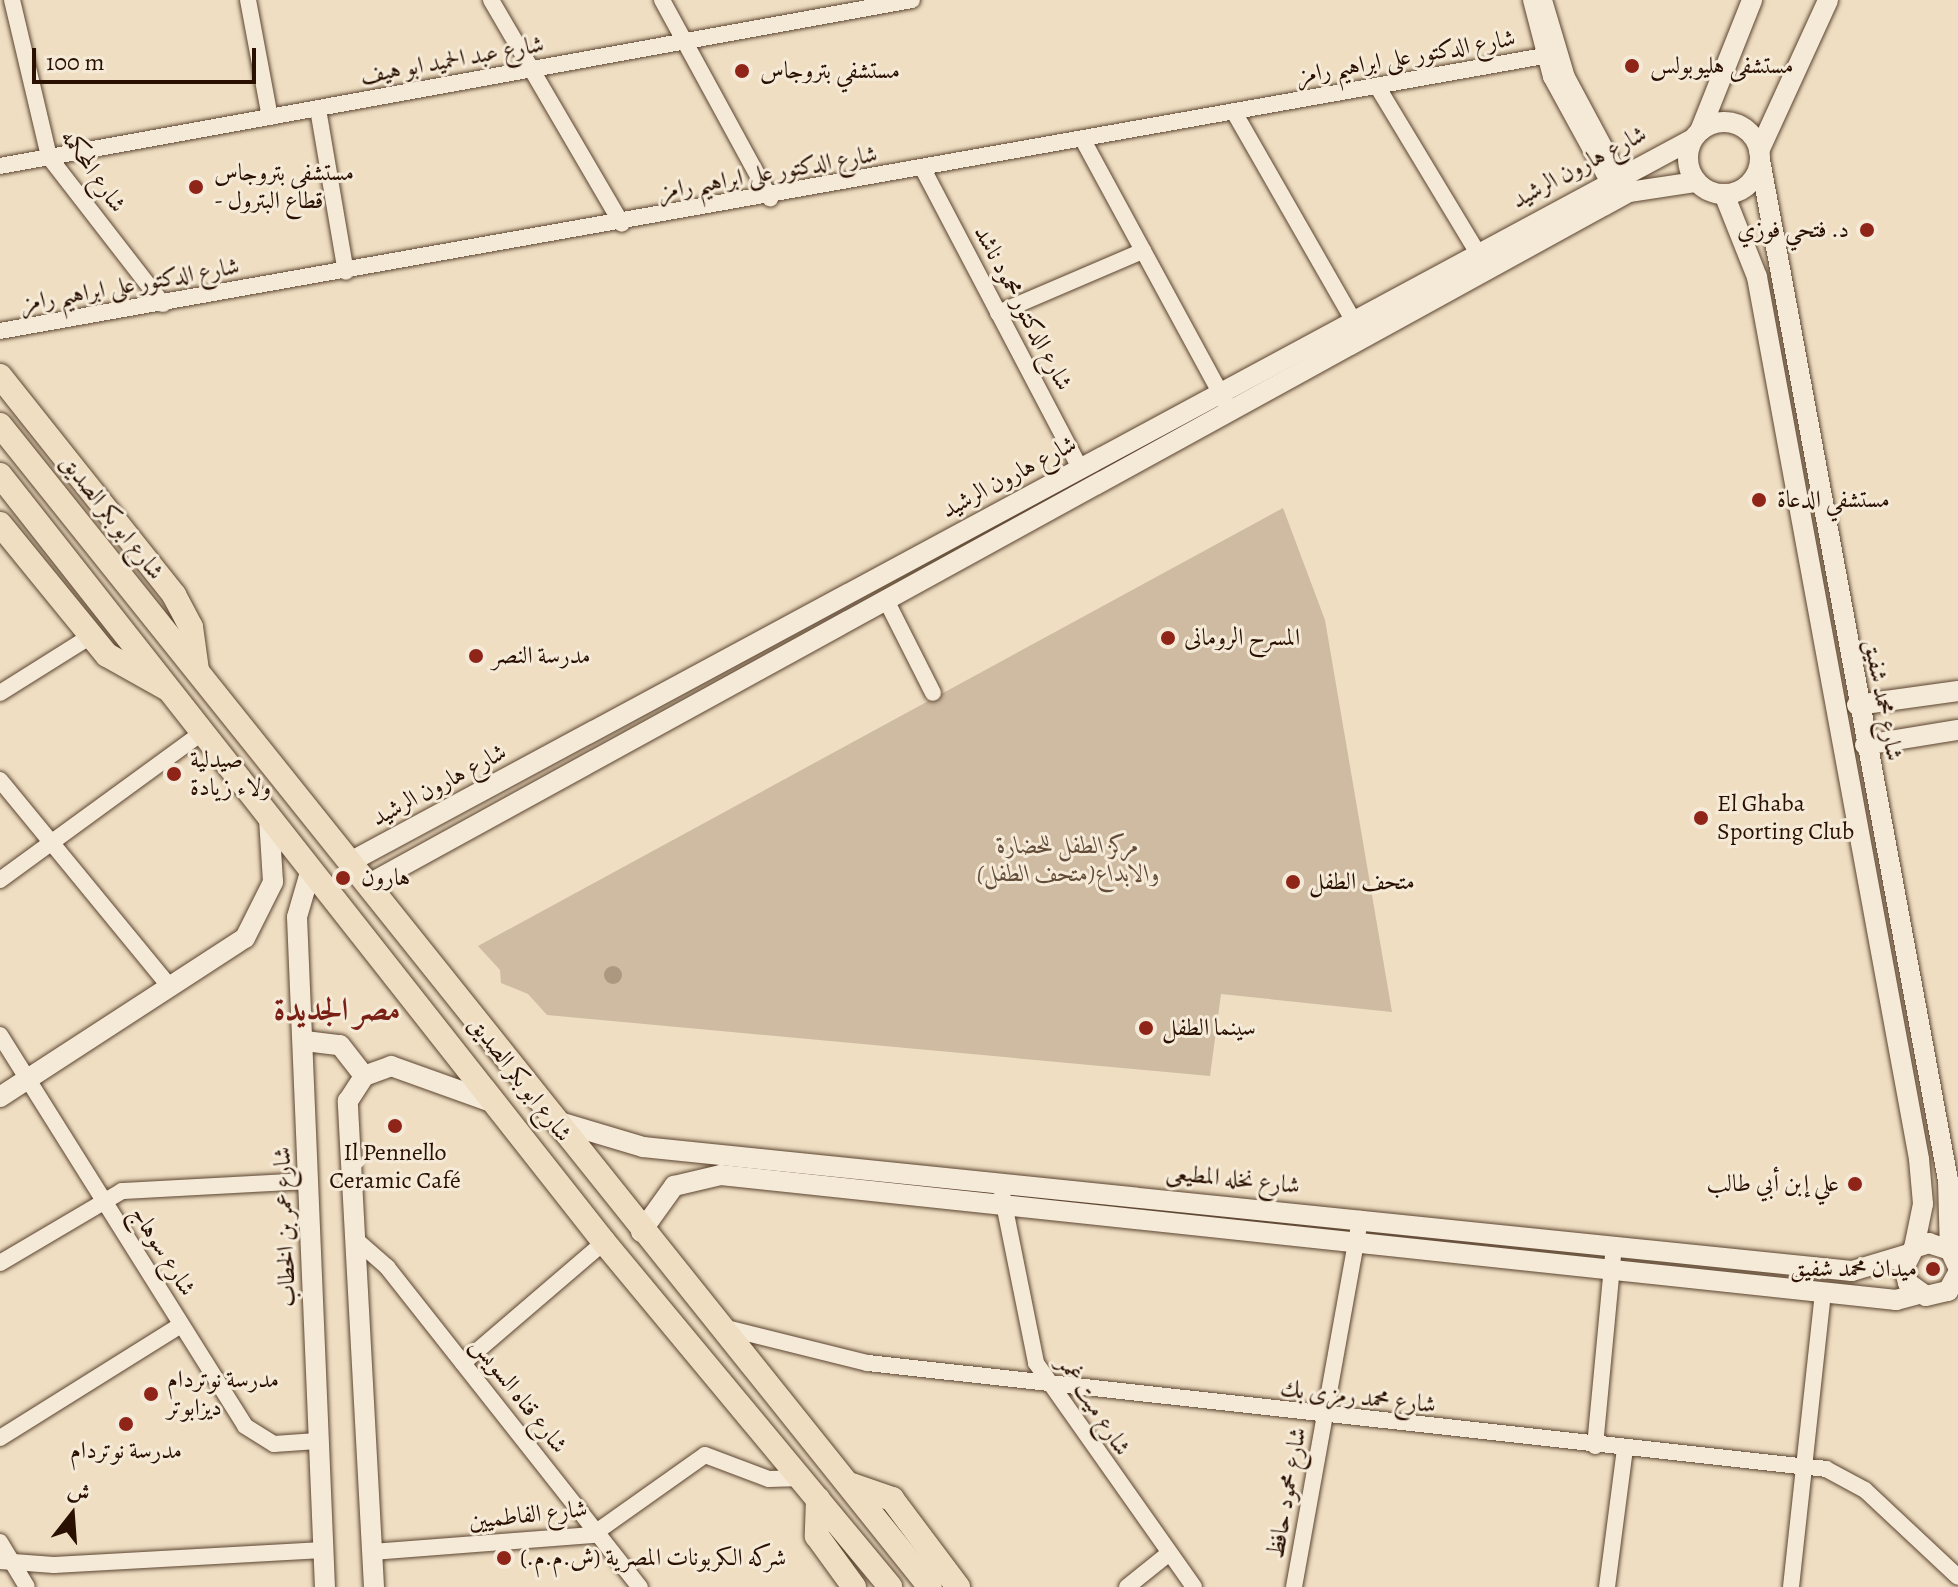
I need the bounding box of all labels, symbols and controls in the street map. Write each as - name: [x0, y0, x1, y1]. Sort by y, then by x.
- street label: شارع الدكتور على ابراهيم رامز: [1294, 24, 1518, 90]
- street label: شارع عبد الحميد ابو هيف: [358, 30, 546, 90]
- scale bar: [36, 32, 260, 82]
- text: 100 m: [46, 46, 105, 78]
- place label: مستشفى هليوبولس: [1650, 52, 1793, 80]
- marker: مستشفى هليوبولس: [1621, 55, 1643, 77]
- place label: مستشفي بتروجاس: [760, 57, 900, 85]
- marker: مستشفي بتروجاس: [731, 60, 753, 82]
- street label: شارع هارون الرشيد: [1507, 119, 1651, 215]
- street label: شارع المحكمه: [54, 124, 132, 218]
- street label: شارع الدكتور على ابراهيم رامز: [656, 140, 880, 206]
- place label: مستشفي بتروجاس - قطاع البترول: [214, 159, 354, 215]
- marker: مستشفي بتروجاس - قطاع البترول: [185, 176, 207, 198]
- place label: د. فتحي فوزي: [1736, 216, 1849, 244]
- marker: د. فتحي فوزي: [1856, 219, 1878, 241]
- street label: شارع الدكتور محمود ناشد: [967, 221, 1079, 395]
- street label: شارع الدكتور على ابراهيم رامز: [18, 252, 242, 318]
- street label: شارع هارون الرشيد: [937, 429, 1081, 525]
- street label: شارع ابو بكر الصديق: [54, 448, 170, 586]
- place label: مستشفي الدعاة: [1777, 486, 1890, 514]
- marker: مستشفي الدعاة: [1748, 489, 1770, 511]
- place label: المسرح الرومانى: [1184, 624, 1300, 652]
- marker: المسرح الرومانى: [1159, 629, 1177, 647]
- street label: شارع محمد شفيق: [1857, 637, 1909, 763]
- place label: مدرسة النصر: [492, 642, 590, 670]
- marker: مدرسة النصر: [467, 647, 485, 665]
- street label: شارع هارون الرشيد: [367, 737, 511, 833]
- place label: صيدلية ولاء زيادة: [190, 746, 271, 802]
- marker: صيدلية ولاء زيادة: [165, 765, 183, 783]
- place label: El Ghaba Sporting Club: [1717, 790, 1854, 846]
- marker: El Ghaba Sporting Club: [1692, 809, 1710, 827]
- park label: مركز الطفل للحضارة والابداع(متحف الطفل): [976, 832, 1160, 888]
- place label: هارون: [361, 864, 410, 892]
- marker: هارون: [332, 867, 354, 889]
- place label: متحف الطفل: [1309, 868, 1415, 896]
- marker: متحف الطفل: [1284, 873, 1302, 891]
- district label: مصر الجديدة: [274, 990, 400, 1028]
- street label: شارع ابو بكر الصديق: [462, 1010, 578, 1148]
- place label: سينما الطفل: [1162, 1014, 1256, 1042]
- marker: سينما الطفل: [1137, 1019, 1155, 1037]
- marker: Il Pennello Ceramic Café: [386, 1117, 404, 1135]
- place label: Il Pennello Ceramic Café: [329, 1139, 461, 1195]
- street label: شارع عمر بن الخطاب: [268, 1146, 302, 1308]
- street label: شارع نخله المطيعى: [1165, 1158, 1301, 1200]
- place label: علي إبن أبي طالب: [1707, 1170, 1839, 1198]
- marker: علي إبن أبي طالب: [1846, 1175, 1864, 1193]
- street label: شارع سوهاج: [124, 1201, 202, 1301]
- place label: ميدان محمد شفيق: [1790, 1255, 1917, 1283]
- marker: ميدان محمد شفيق: [1924, 1260, 1942, 1278]
- street label: شارع قناه السويس: [465, 1331, 573, 1459]
- street label: شارع ميت غمر: [1051, 1351, 1137, 1461]
- place label: مدرسة نوتردام ديزابوتر: [167, 1366, 279, 1422]
- street label: شارع محمد رمزى بك: [1279, 1374, 1437, 1420]
- marker: مدرسة نوتردام ديزابوتر: [142, 1385, 160, 1403]
- marker: مدرسة نوتردام: [117, 1415, 135, 1433]
- street label: شارع محمود حافظ: [1261, 1425, 1313, 1561]
- place label: مدرسة نوتردام: [70, 1437, 182, 1465]
- north arrow: [32, 1475, 112, 1555]
- text: ش: [64, 1475, 94, 1510]
- street label: شارع الفاطميين: [467, 1494, 589, 1536]
- place label: شركه الكربونات المصرية (ش.م.م.): [520, 1544, 786, 1572]
- marker: شركه الكربونات المصرية (ش.م.م.): [495, 1549, 513, 1567]

